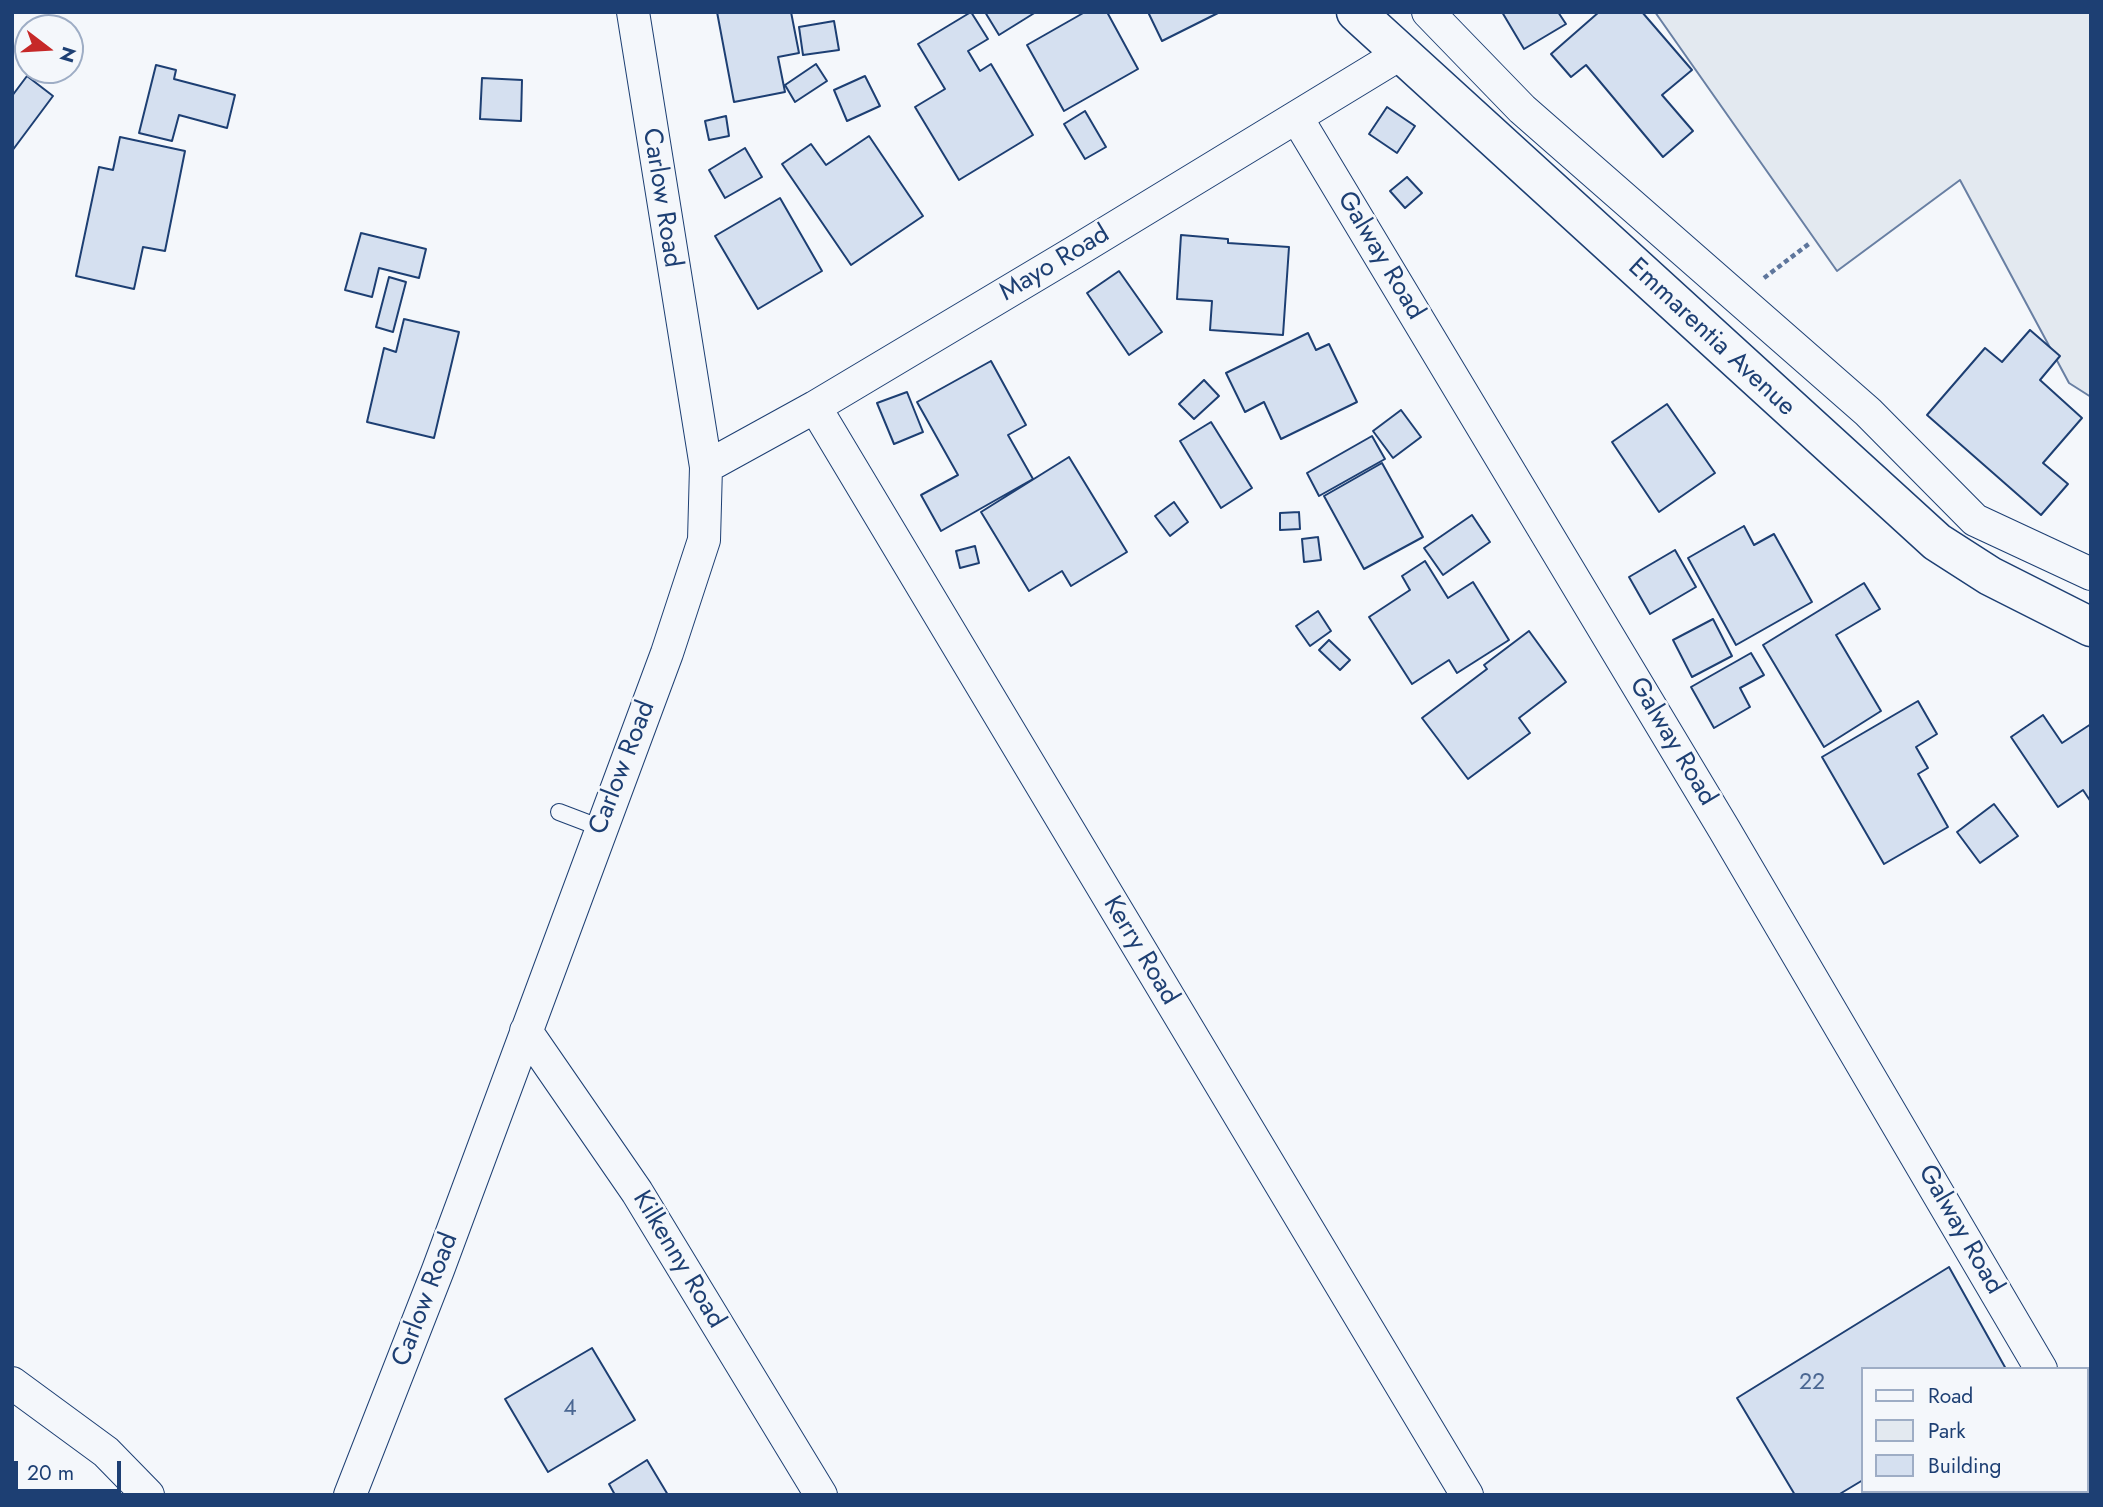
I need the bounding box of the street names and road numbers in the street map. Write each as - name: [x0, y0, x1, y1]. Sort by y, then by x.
- street label: Carlow Road: [635, 126, 687, 270]
- street label: Galway Road: [1330, 186, 1430, 326]
- street label: Mayo Road: [994, 219, 1116, 309]
- street label: Emmarentia Avenue: [1621, 253, 1801, 423]
- street label: Galway Road: [1622, 672, 1722, 812]
- street label: Carlow Road: [583, 697, 663, 839]
- street label: Kerry Road: [1095, 891, 1185, 1011]
- street label: Galway Road: [1910, 1160, 2010, 1300]
- street label: Kilkenny Road: [625, 1186, 731, 1334]
- street label: Carlow Road: [386, 1229, 466, 1371]

